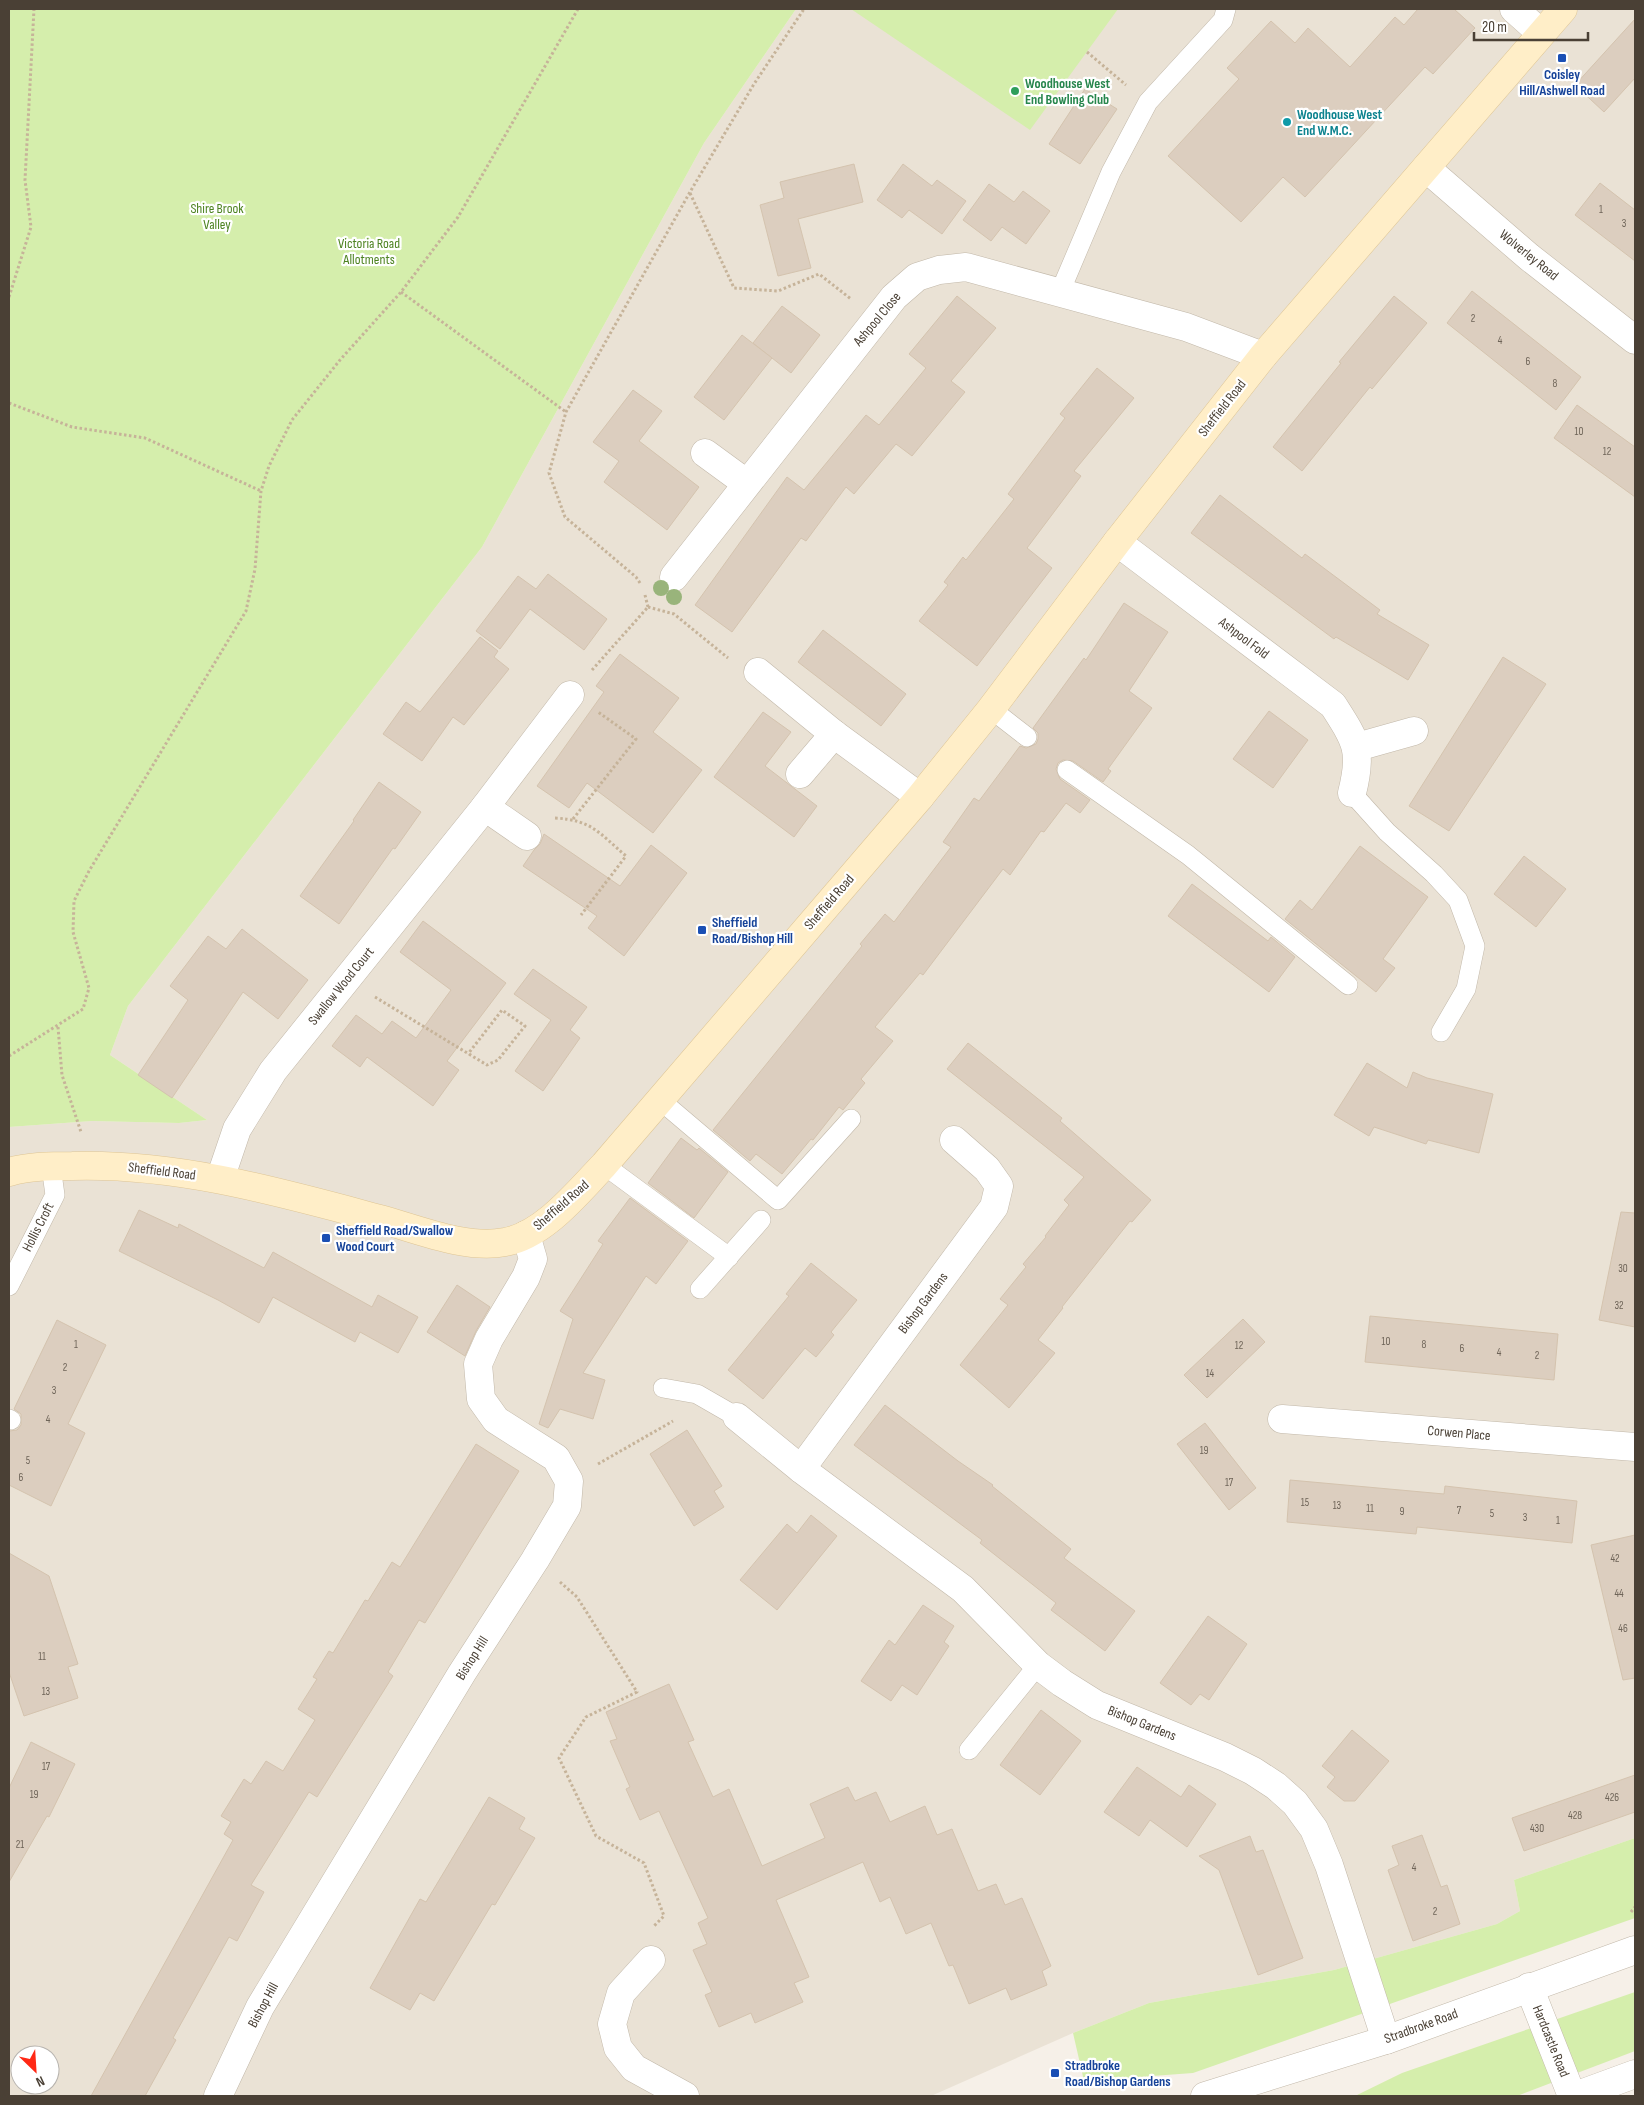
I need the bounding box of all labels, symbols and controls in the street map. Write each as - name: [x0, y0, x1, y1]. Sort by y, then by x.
- scale bar: [1474, 10, 1588, 42]
- text: 20 m: [1482, 18, 1507, 37]
- marker: Coisley Hill/Ashwell Road: [1556, 52, 1568, 64]
- place label: Coisley Hill/Ashwell Road: [1519, 66, 1605, 99]
- place label: Woodhouse West End Bowling Club: [1025, 75, 1111, 108]
- marker: Woodhouse West End Bowling Club: [1009, 85, 1021, 97]
- place label: Woodhouse West End W.M.C.: [1297, 106, 1383, 139]
- marker: Woodhouse West End W.M.C.: [1281, 116, 1293, 128]
- park label: Shire Brook Valley: [190, 200, 244, 233]
- house number: 1: [1599, 203, 1603, 216]
- house number: 3: [1622, 217, 1627, 230]
- street label: Wolverley Road: [1496, 226, 1562, 284]
- park label: Victoria Road Allotments: [338, 235, 400, 268]
- street label: Ashpool Close: [849, 289, 904, 350]
- house number: 2: [1471, 312, 1476, 325]
- house number: 4: [1498, 334, 1503, 347]
- house number: 6: [1526, 355, 1531, 368]
- street label: Sheffield Road: [1194, 376, 1250, 440]
- house number: 8: [1553, 377, 1558, 390]
- house number: 10: [1575, 425, 1583, 438]
- house number: 12: [1603, 445, 1612, 458]
- street label: Ashpool Fold: [1215, 613, 1273, 663]
- street label: Sheffield Road: [800, 871, 858, 933]
- place label: Sheffield Road/Bishop Hill: [712, 914, 793, 947]
- marker: Sheffield Road/Bishop Hill: [696, 924, 708, 936]
- street label: Swallow Wood Court: [304, 944, 378, 1028]
- street label: Sheffield Road: [127, 1158, 197, 1184]
- street label: Sheffield Road: [530, 1176, 592, 1234]
- street label: Hollis Croft: [18, 1200, 58, 1254]
- place label: Sheffield Road/Swallow Wood Court: [336, 1222, 454, 1255]
- marker: Sheffield Road/Swallow Wood Court: [320, 1232, 332, 1244]
- house number: 30: [1618, 1262, 1628, 1275]
- street label: Bishop Gardens: [894, 1269, 952, 1337]
- house number: 32: [1614, 1299, 1624, 1312]
- house number: 10: [1382, 1335, 1390, 1348]
- house number: 1: [74, 1338, 78, 1351]
- house number: 8: [1422, 1338, 1427, 1351]
- house number: 12: [1235, 1339, 1244, 1352]
- house number: 6: [1460, 1342, 1465, 1355]
- house number: 4: [1497, 1346, 1502, 1359]
- house number: 2: [1535, 1349, 1540, 1362]
- house number: 2: [63, 1361, 68, 1374]
- house number: 14: [1206, 1367, 1215, 1380]
- house number: 3: [52, 1384, 57, 1397]
- house number: 4: [46, 1413, 51, 1426]
- street label: Corwen Place: [1427, 1422, 1491, 1444]
- house number: 19: [1200, 1444, 1208, 1457]
- house number: 5: [26, 1454, 30, 1467]
- house number: 6: [19, 1471, 24, 1484]
- house number: 17: [1225, 1476, 1234, 1489]
- house number: 15: [1301, 1496, 1309, 1509]
- house number: 13: [1333, 1499, 1342, 1512]
- house number: 11: [1366, 1502, 1374, 1515]
- house number: 7: [1457, 1504, 1462, 1517]
- house number: 9: [1400, 1505, 1405, 1518]
- house number: 5: [1490, 1507, 1494, 1520]
- house number: 3: [1523, 1511, 1528, 1524]
- house number: 1: [1556, 1514, 1560, 1527]
- house number: 42: [1610, 1552, 1620, 1565]
- house number: 44: [1614, 1587, 1624, 1600]
- house number: 46: [1618, 1622, 1628, 1635]
- street label: Bishop Hill: [452, 1633, 492, 1683]
- house number: 11: [38, 1650, 46, 1663]
- house number: 13: [42, 1685, 51, 1698]
- street label: Bishop Gardens: [1105, 1702, 1179, 1744]
- house number: 17: [42, 1760, 51, 1773]
- house number: 19: [30, 1788, 38, 1801]
- house number: 426: [1605, 1791, 1619, 1804]
- house number: 428: [1568, 1809, 1582, 1822]
- house number: 430: [1530, 1822, 1544, 1835]
- house number: 21: [16, 1838, 24, 1851]
- house number: 4: [1412, 1861, 1417, 1874]
- house number: 2: [1433, 1905, 1438, 1918]
- street label: Bishop Hill: [244, 1980, 282, 2030]
- street label: Hardcastle Road: [1529, 2003, 1573, 2080]
- street label: Stradbroke Road: [1382, 2005, 1460, 2047]
- north arrow: [10, 2045, 60, 2095]
- place label: Stradbroke Road/Bishop Gardens: [1065, 2057, 1171, 2090]
- marker: Stradbroke Road/Bishop Gardens: [1049, 2067, 1061, 2079]
- text: N: [33, 2072, 47, 2091]

